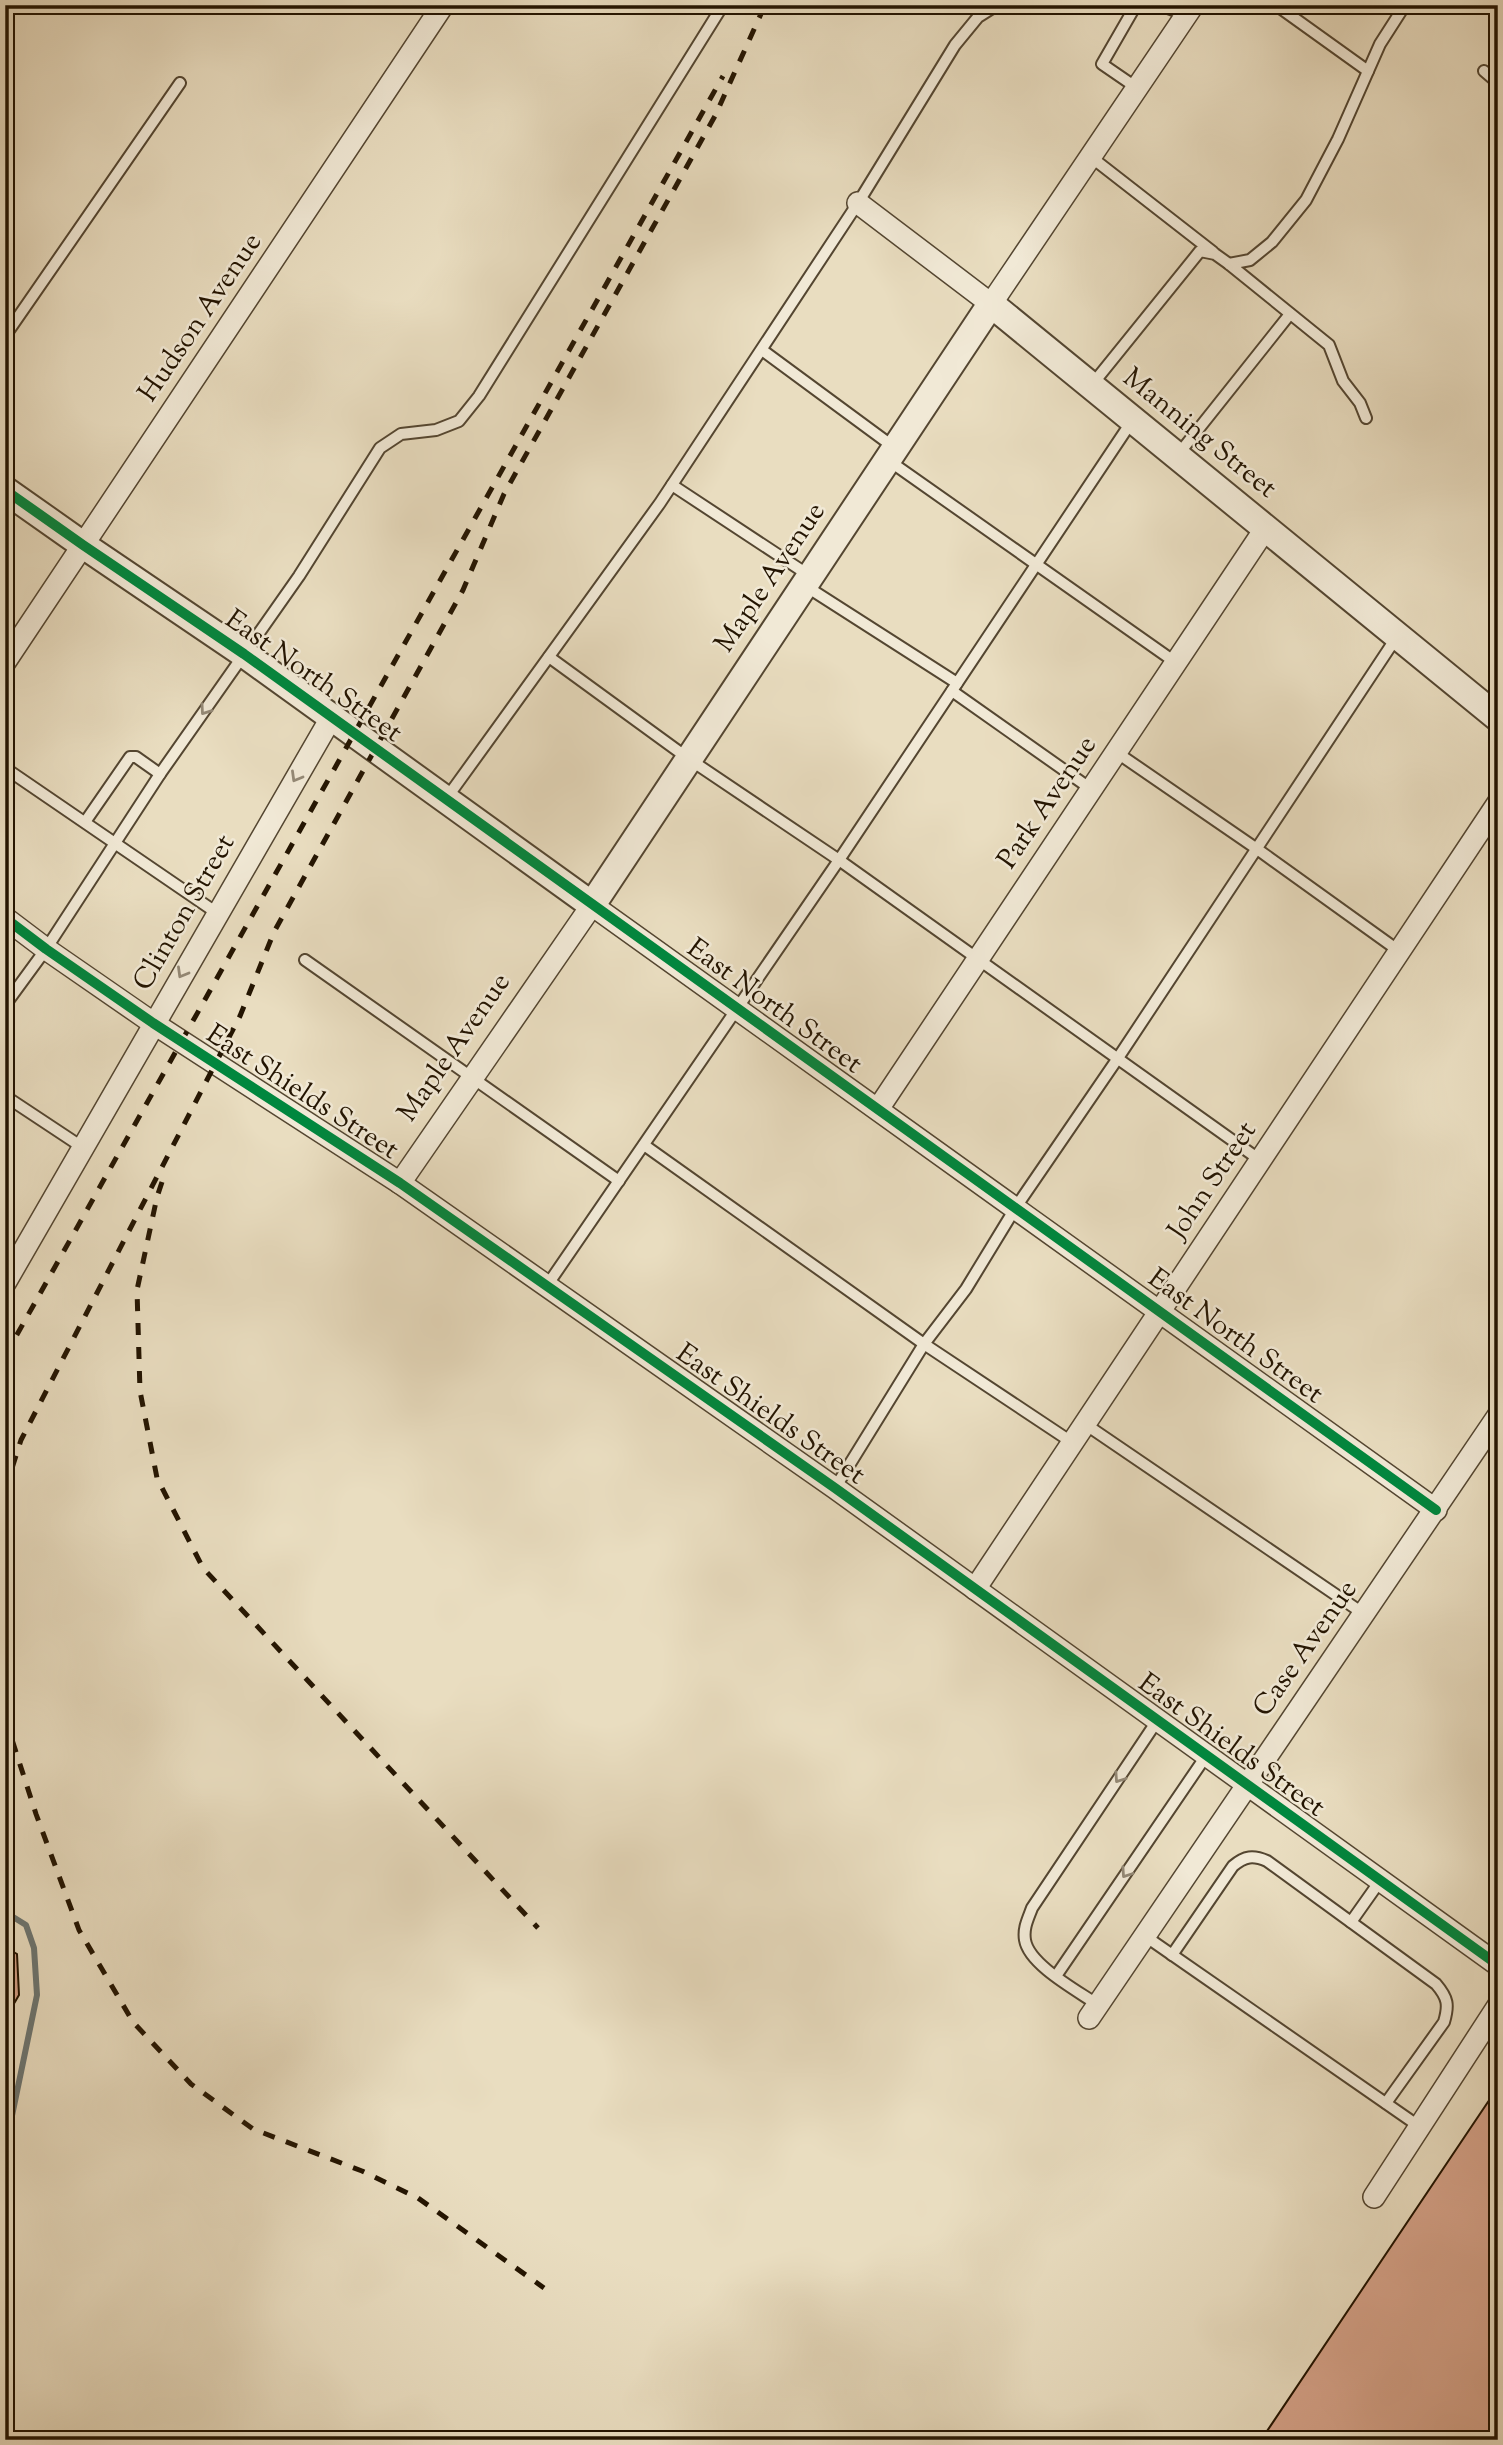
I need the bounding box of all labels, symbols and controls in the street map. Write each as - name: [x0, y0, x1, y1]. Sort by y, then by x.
- street label: Hudson Avenue: [129, 225, 273, 411]
- street label: Manning Street: [1113, 359, 1285, 509]
- street label: Maple Avenue: [706, 495, 836, 661]
- street label: East North Street: [216, 601, 410, 753]
- one-way arrow: [200, 702, 213, 715]
- street label: Park Avenue: [989, 728, 1107, 878]
- one-way arrow: [292, 769, 305, 782]
- street label: Clinton Street: [124, 827, 246, 998]
- street label: East North Street: [678, 930, 870, 1085]
- street label: Maple Avenue: [389, 965, 521, 1131]
- one-way arrow: [177, 966, 190, 979]
- street label: East Shields Street: [198, 1016, 407, 1171]
- street label: John Street: [1158, 1114, 1267, 1250]
- street label: East North Street: [1139, 1260, 1331, 1415]
- street label: East Shields Street: [667, 1335, 873, 1496]
- street label: Case Avenue: [1244, 1573, 1368, 1725]
- street label: East Shields Street: [1129, 1664, 1333, 1828]
- one-way arrow: [1114, 1770, 1127, 1783]
- one-way arrow: [1121, 1866, 1134, 1879]

